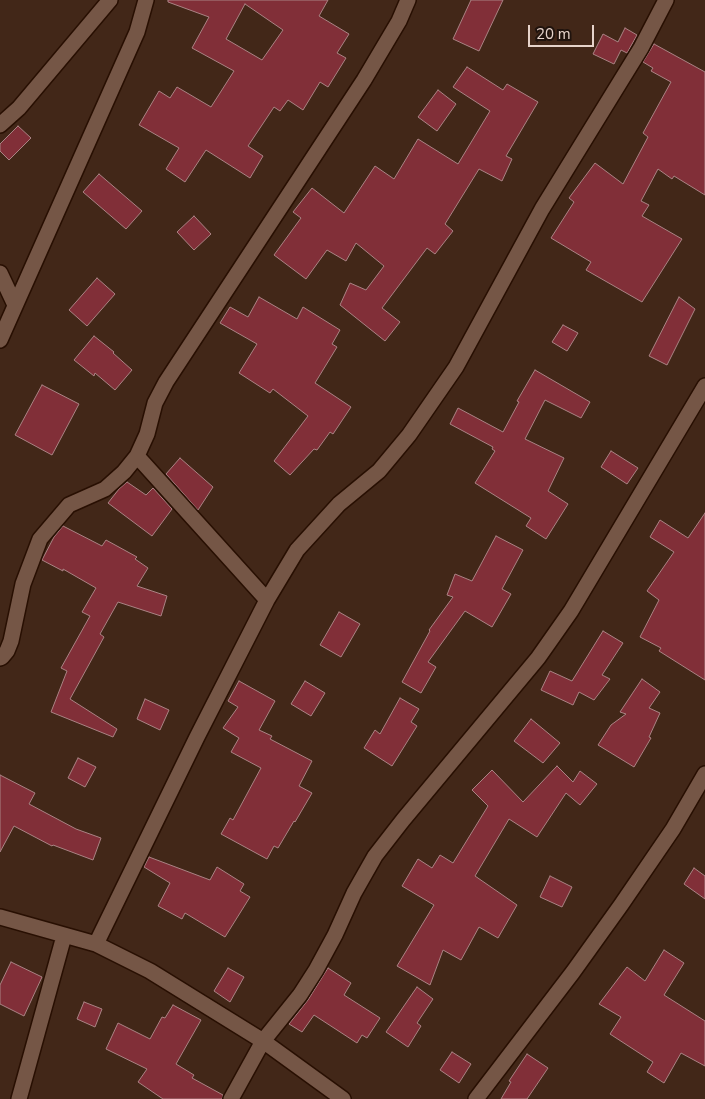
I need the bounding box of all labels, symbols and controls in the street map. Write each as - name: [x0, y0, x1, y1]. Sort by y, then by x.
- scale bar: [530, 15, 596, 47]
- text: 20 m: [536, 24, 571, 44]

